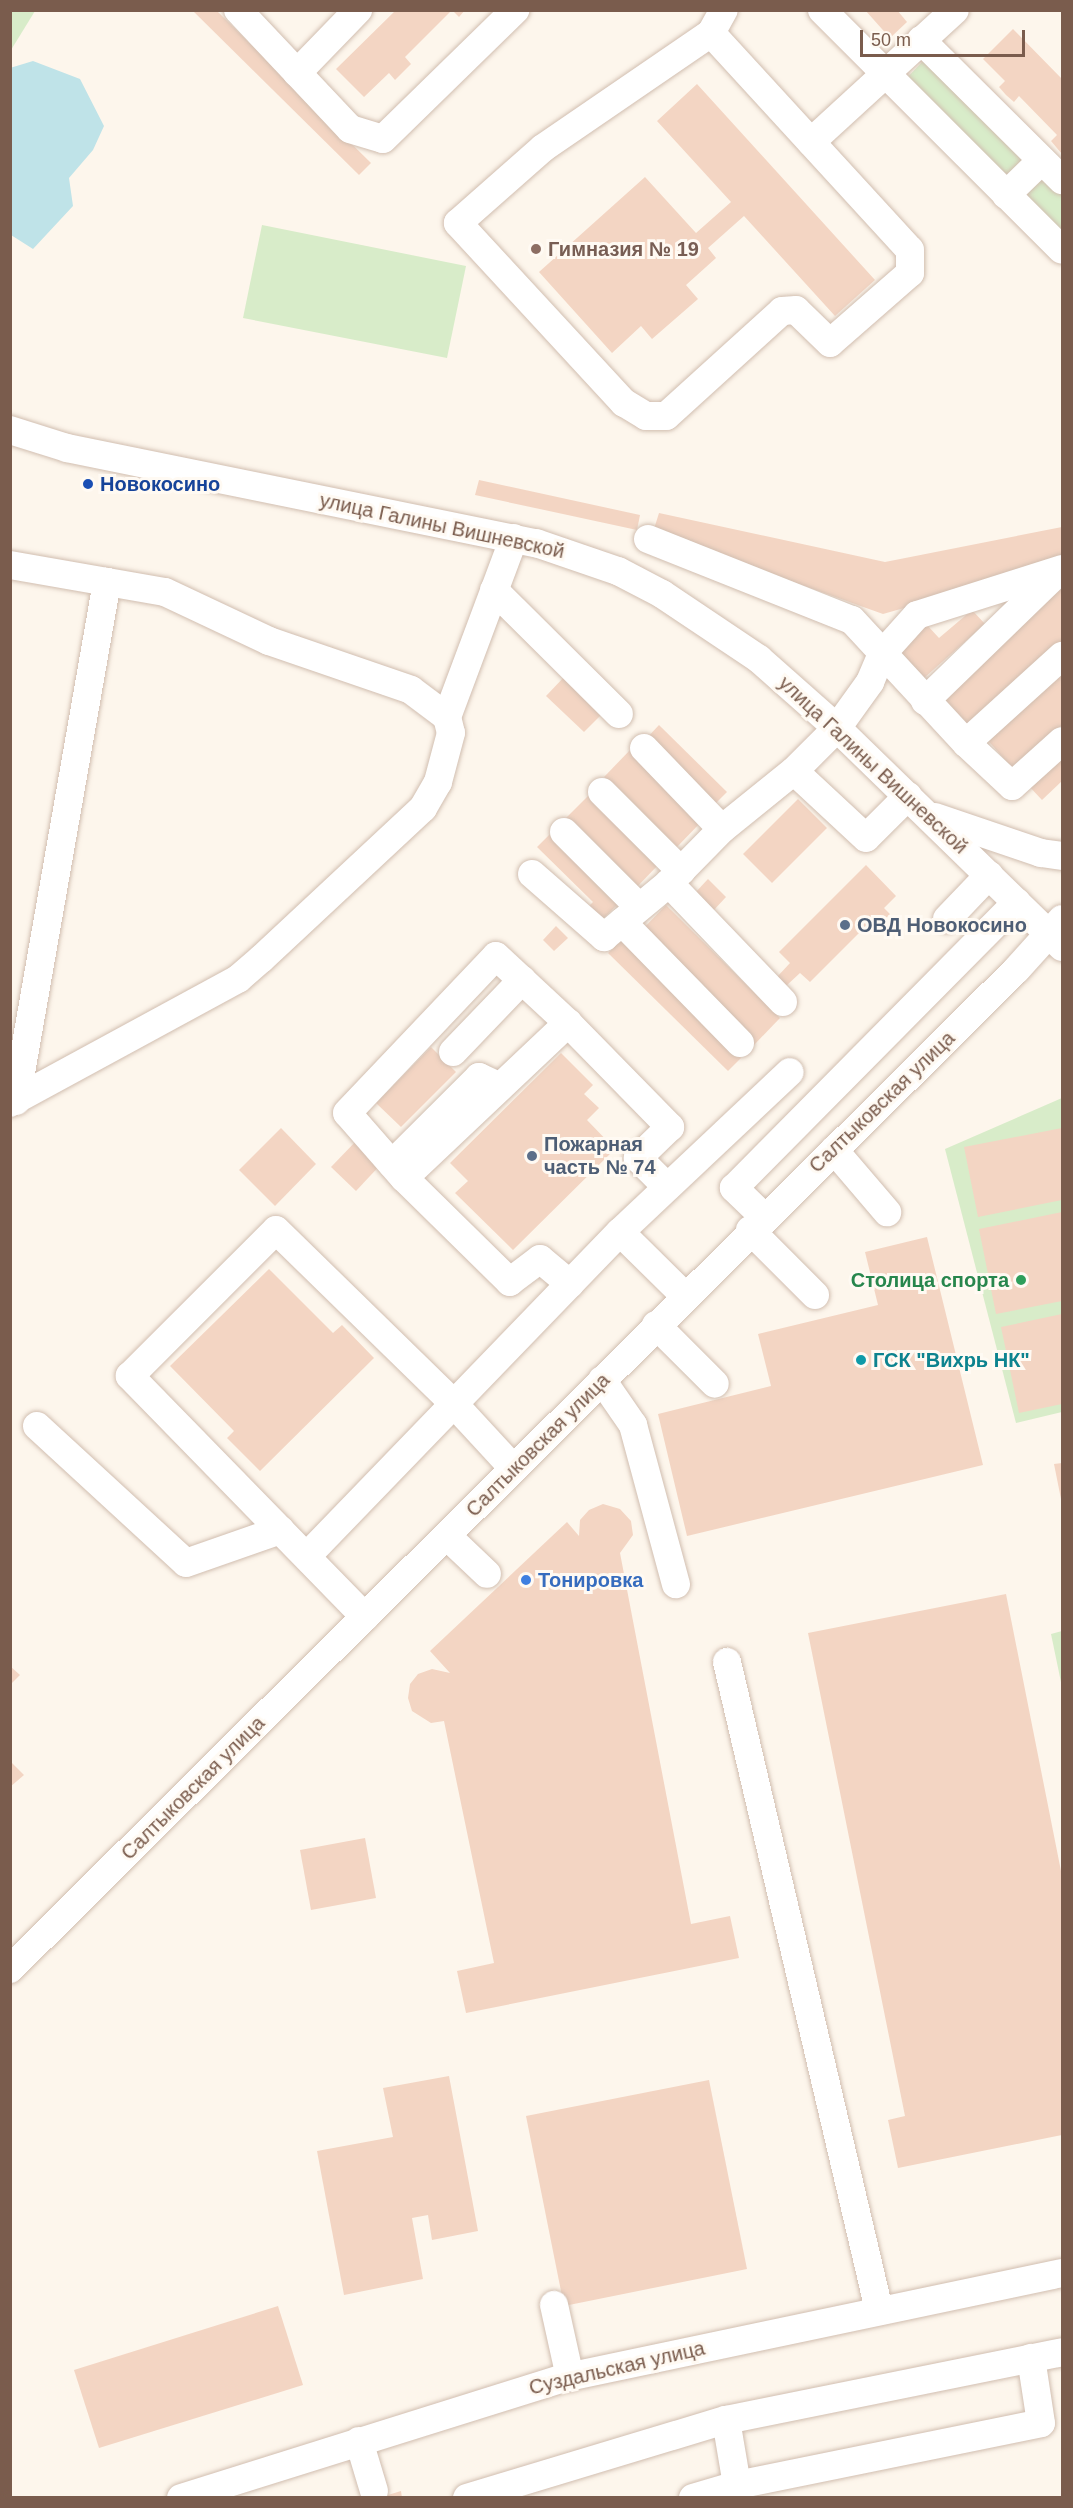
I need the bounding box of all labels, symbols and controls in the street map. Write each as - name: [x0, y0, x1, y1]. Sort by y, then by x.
- scale bar: [863, 18, 1028, 56]
- text: 50 m: [871, 30, 911, 50]
- place label: Гимназия № 19: [548, 237, 699, 261]
- marker: Гимназия № 19: [529, 242, 543, 256]
- place label: Новокосино: [100, 472, 220, 496]
- marker: Новокосино: [81, 477, 95, 491]
- street label: улица Галины Вишневской: [317, 488, 567, 564]
- street label: улица Галины Вишневской: [774, 671, 972, 859]
- place label: ОВД Новокосино: [857, 913, 1027, 937]
- marker: ОВД Новокосино: [838, 918, 852, 932]
- street label: Салтыковская улица: [804, 1026, 960, 1178]
- place label: Пожарная часть № 74: [544, 1132, 656, 1179]
- marker: Пожарная часть № 74: [525, 1149, 539, 1163]
- place label: Столица спорта: [851, 1268, 1009, 1292]
- marker: Столица спорта: [1014, 1273, 1028, 1287]
- place label: ГСК "Вихрь НК": [873, 1348, 1030, 1372]
- marker: ГСК "Вихрь НК": [854, 1353, 868, 1367]
- street label: Салтыковская улица: [461, 1368, 615, 1522]
- place label: Тонировка: [538, 1568, 643, 1592]
- marker: Тонировка: [519, 1573, 533, 1587]
- street label: Салтыковская улица: [116, 1711, 270, 1865]
- street label: Суздальская улица: [527, 2336, 707, 2400]

